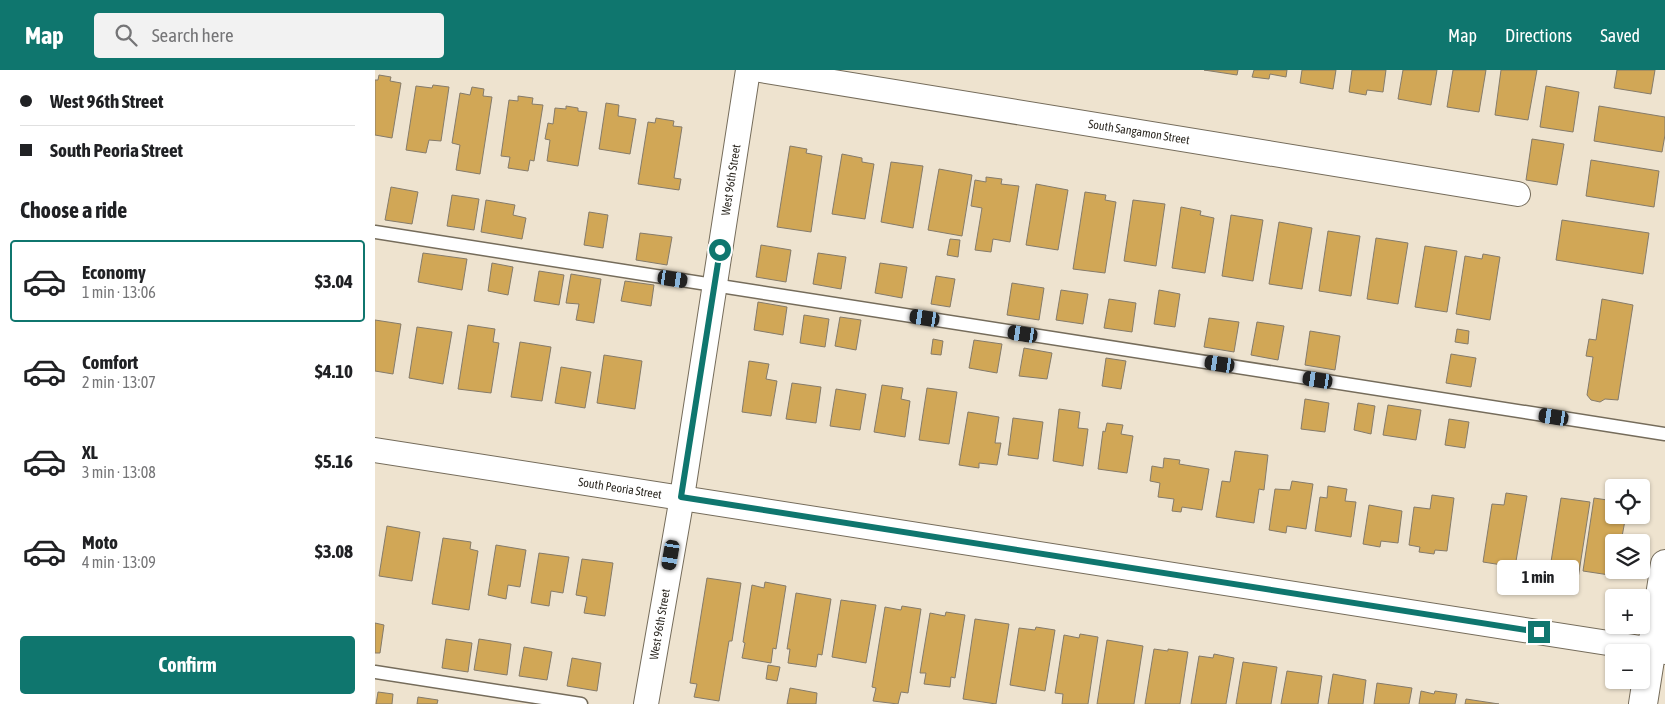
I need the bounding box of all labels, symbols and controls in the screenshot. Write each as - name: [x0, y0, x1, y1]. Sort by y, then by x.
- search box: [94, 13, 444, 58]
- icon: search: [112, 21, 140, 49]
- text: Map: [25, 22, 64, 49]
- text: Search here: [152, 24, 234, 46]
- text: Map: [1448, 25, 1477, 46]
- text: Directions: [1505, 25, 1572, 46]
- text: Saved: [1600, 25, 1640, 46]
- text: West 96th Street: [50, 90, 163, 112]
- street label: South Sangamon Street: [1087, 117, 1191, 147]
- text: South Peoria Street: [50, 139, 183, 161]
- street label: West 96th Street: [719, 143, 743, 216]
- text: Choose a ride: [20, 197, 127, 223]
- route start: [709, 239, 731, 261]
- icon: car: [22, 259, 67, 304]
- text: Economy: [82, 261, 146, 283]
- car: [657, 269, 688, 289]
- text: $3.04: [315, 270, 353, 292]
- text: 1 min · 13:06: [82, 283, 156, 301]
- car: [909, 308, 940, 328]
- car: [1007, 324, 1038, 344]
- icon: car: [22, 349, 67, 394]
- text: Comfort: [82, 351, 138, 373]
- car: [1204, 354, 1235, 374]
- text: $4.10: [315, 360, 353, 382]
- car: [1302, 370, 1333, 390]
- text: 2 min · 13:07: [82, 373, 156, 391]
- car: [1538, 407, 1569, 427]
- icon: car: [22, 439, 67, 484]
- text: XL: [82, 441, 98, 463]
- text: $5.16: [315, 450, 353, 472]
- text: 3 min · 13:08: [82, 463, 156, 481]
- street label: South Peoria Street: [577, 475, 663, 502]
- map controls: [1605, 479, 1650, 689]
- button: locate: [1605, 479, 1650, 524]
- icon: car: [22, 529, 67, 574]
- text: Moto: [82, 531, 118, 553]
- button: layers: [1605, 534, 1650, 579]
- car: [661, 539, 680, 571]
- text: $3.08: [315, 540, 353, 562]
- text: 4 min · 13:09: [82, 553, 156, 571]
- callout: 1 min: [1498, 560, 1580, 594]
- text: 1 min: [1522, 568, 1554, 586]
- street label: West 96th Street: [647, 587, 673, 661]
- button: +: [1605, 589, 1650, 634]
- route end: [1528, 621, 1550, 643]
- button: Confirm: [20, 636, 355, 694]
- button: −: [1605, 644, 1650, 689]

